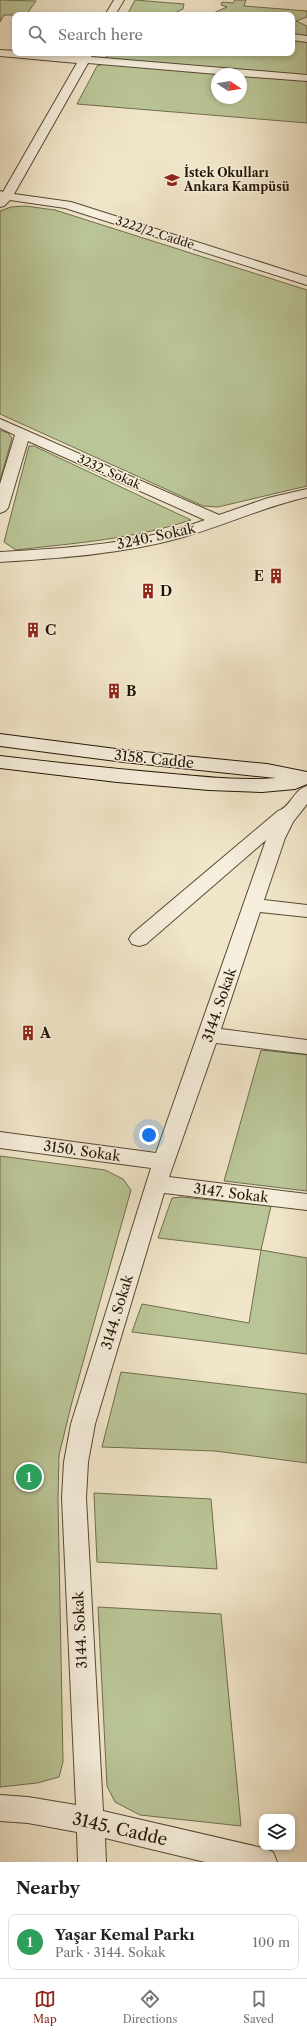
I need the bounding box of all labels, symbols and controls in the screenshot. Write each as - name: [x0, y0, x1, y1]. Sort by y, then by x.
- search box: [12, 12, 295, 56]
- icon: search: [26, 23, 48, 45]
- text: Search here: [58, 25, 143, 44]
- north arrow: [211, 68, 247, 104]
- place label: İstek Okulları Ankara Kampüsü: [183, 164, 290, 194]
- school or university icon: İstek Okulları Ankara Kampüsü: [163, 171, 181, 189]
- street label: 3222/2. Cadde: [114, 213, 197, 252]
- street label: 3232. Sokak: [75, 451, 144, 493]
- street label: 3240. Sokak: [115, 519, 198, 553]
- place label: E: [254, 567, 264, 585]
- building icon: E: [267, 567, 285, 585]
- building icon: D: [139, 582, 157, 600]
- place label: D: [160, 582, 172, 600]
- building icon: C: [24, 621, 42, 639]
- place label: C: [45, 621, 56, 639]
- building icon: B: [105, 682, 123, 700]
- place label: B: [126, 682, 136, 700]
- street label: 3158. Cadde: [113, 746, 195, 772]
- street label: 3144. Sokak: [198, 965, 240, 1045]
- building icon: A: [19, 1024, 37, 1042]
- place label: A: [39, 1024, 52, 1042]
- your location: [139, 1125, 159, 1145]
- street label: 3150. Sokak: [42, 1137, 123, 1165]
- street label: 3147. Sokak: [192, 1179, 270, 1207]
- street label: 3144. Sokak: [97, 1271, 137, 1352]
- pin: 1: [16, 1462, 42, 1492]
- street label: 3144. Sokak: [69, 1590, 91, 1669]
- street label: 3145. Cadde: [71, 1808, 169, 1850]
- map controls: [259, 1814, 295, 1850]
- button: layers: [259, 1814, 295, 1850]
- text: Nearby: [16, 1878, 80, 1898]
- text: Yaşar Kemal Parkı: [55, 1925, 195, 1944]
- text: 1: [27, 1934, 33, 1950]
- text: 100 m: [252, 1934, 290, 1950]
- text: Park · 3144. Sokak: [55, 1944, 165, 1960]
- tab: Map: [33, 1988, 57, 2026]
- tab: Directions: [123, 1988, 177, 2026]
- tab: Saved: [243, 1988, 274, 2026]

